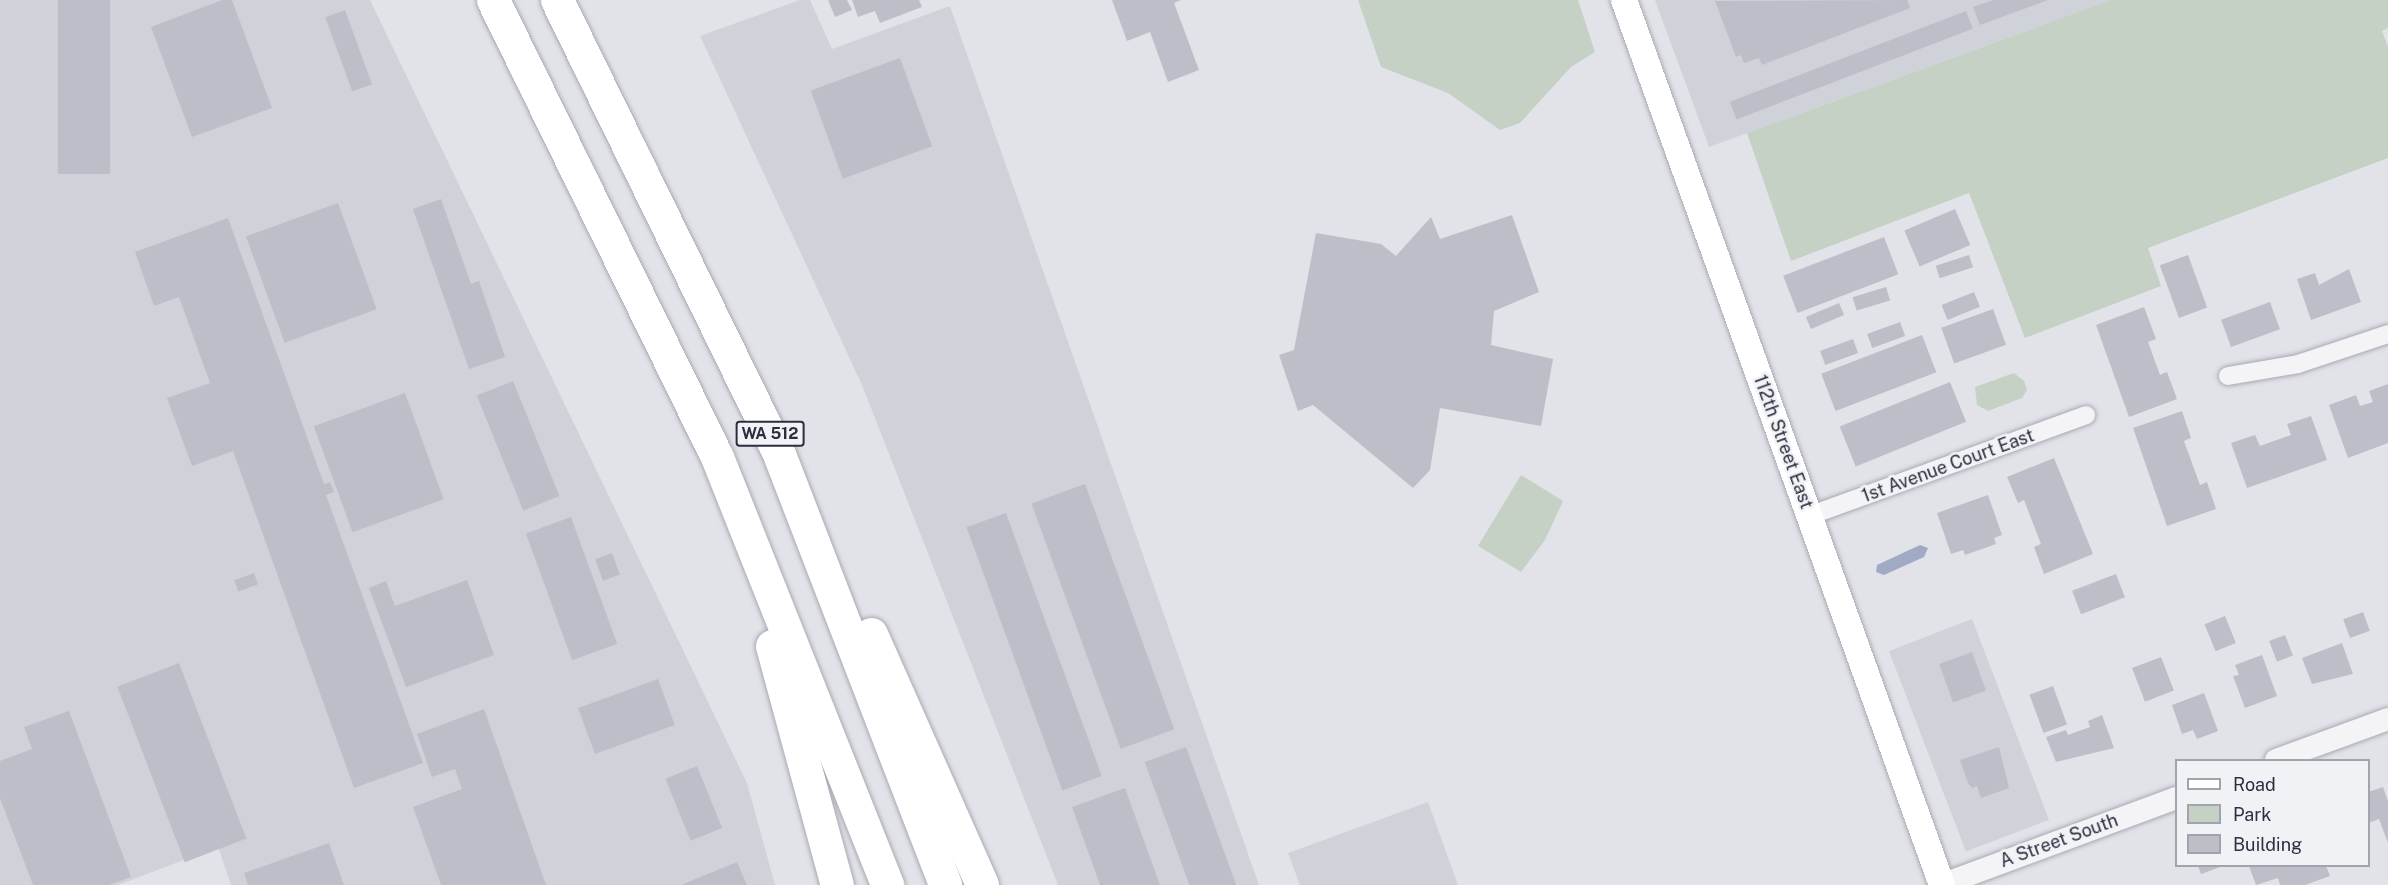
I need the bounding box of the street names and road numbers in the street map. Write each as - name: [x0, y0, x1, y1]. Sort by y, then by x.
- street label: 112th Street East: [1749, 372, 1817, 512]
- road number: WA 512: [736, 421, 804, 447]
- street label: 1st Avenue Court East: [1859, 425, 2037, 507]
- street label: A Street South: [1997, 810, 2121, 872]

